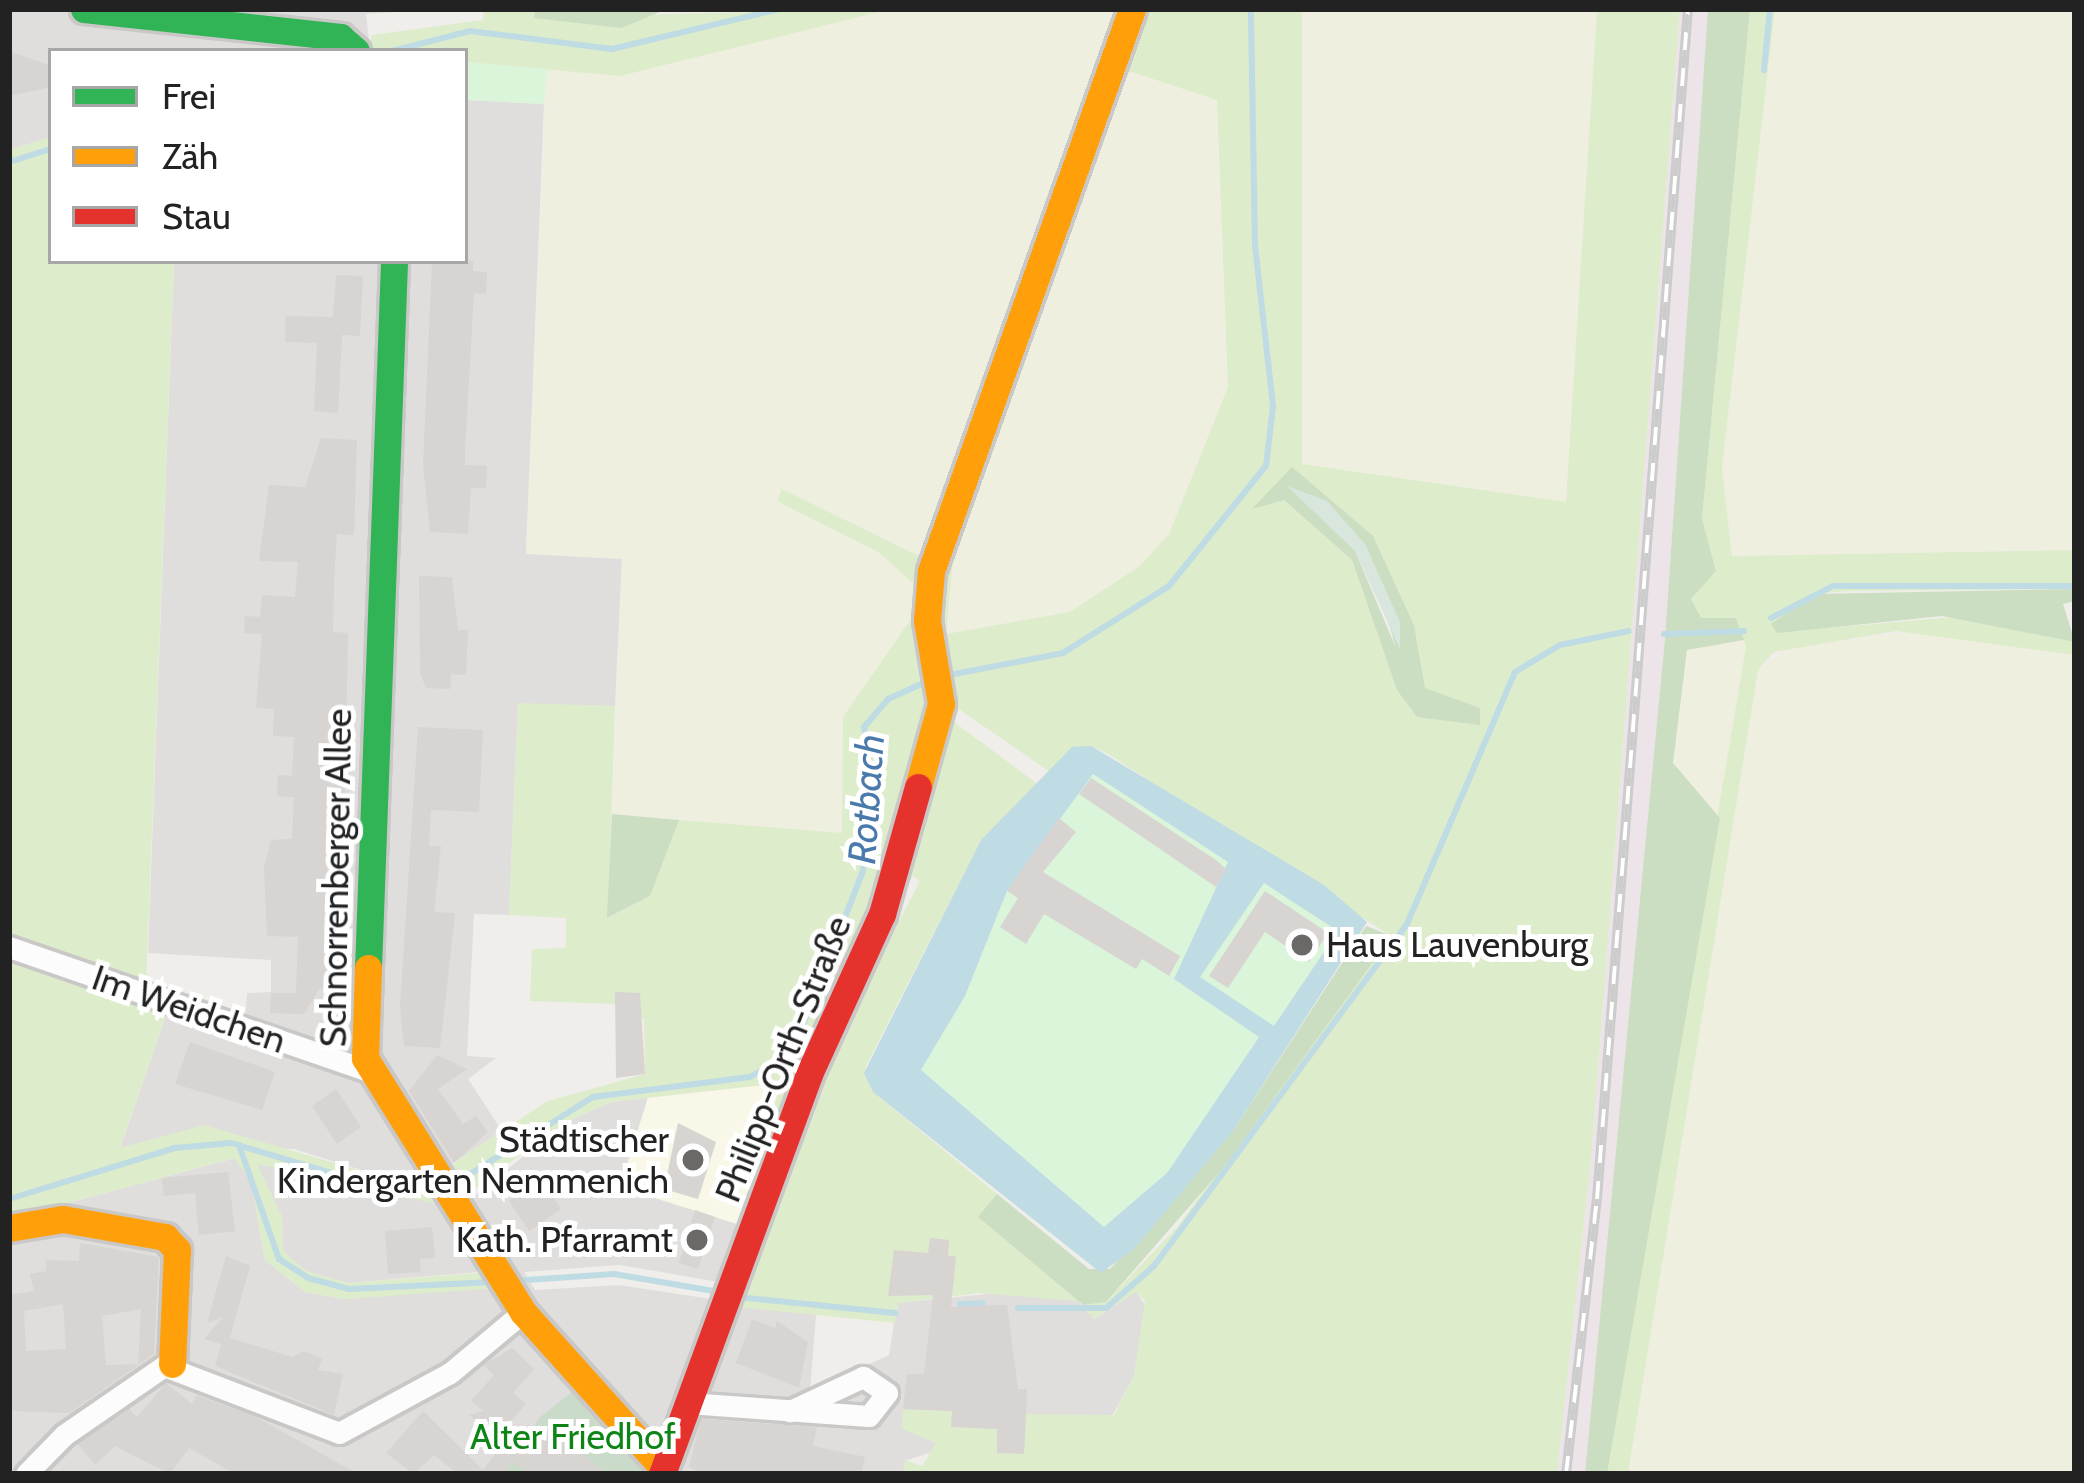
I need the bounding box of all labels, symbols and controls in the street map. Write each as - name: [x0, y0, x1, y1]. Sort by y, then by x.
- legend: [48, 48, 468, 264]
- text: Frei: [162, 74, 216, 118]
- text: Zäh: [162, 134, 218, 178]
- text: Stau: [162, 194, 231, 238]
- street label: Schnorrenberger Allee: [311, 708, 361, 1048]
- water label: Rotbach: [838, 732, 894, 866]
- street label: Philipp-Orth-Straße: [706, 910, 860, 1208]
- place label: Haus Lauvenburg: [1326, 923, 1588, 967]
- marker: Haus Lauvenburg: [1289, 932, 1315, 958]
- street label: Im Weidchen: [87, 956, 291, 1062]
- place label: Städtischer Kindergarten Nemmenich: [277, 1117, 669, 1202]
- marker: Städtischer Kindergarten Nemmenich: [680, 1147, 706, 1173]
- place label: Kath. Pfarramt: [456, 1218, 673, 1262]
- marker: Kath. Pfarramt: [684, 1227, 710, 1253]
- park label: Alter Friedhof: [470, 1415, 676, 1459]

